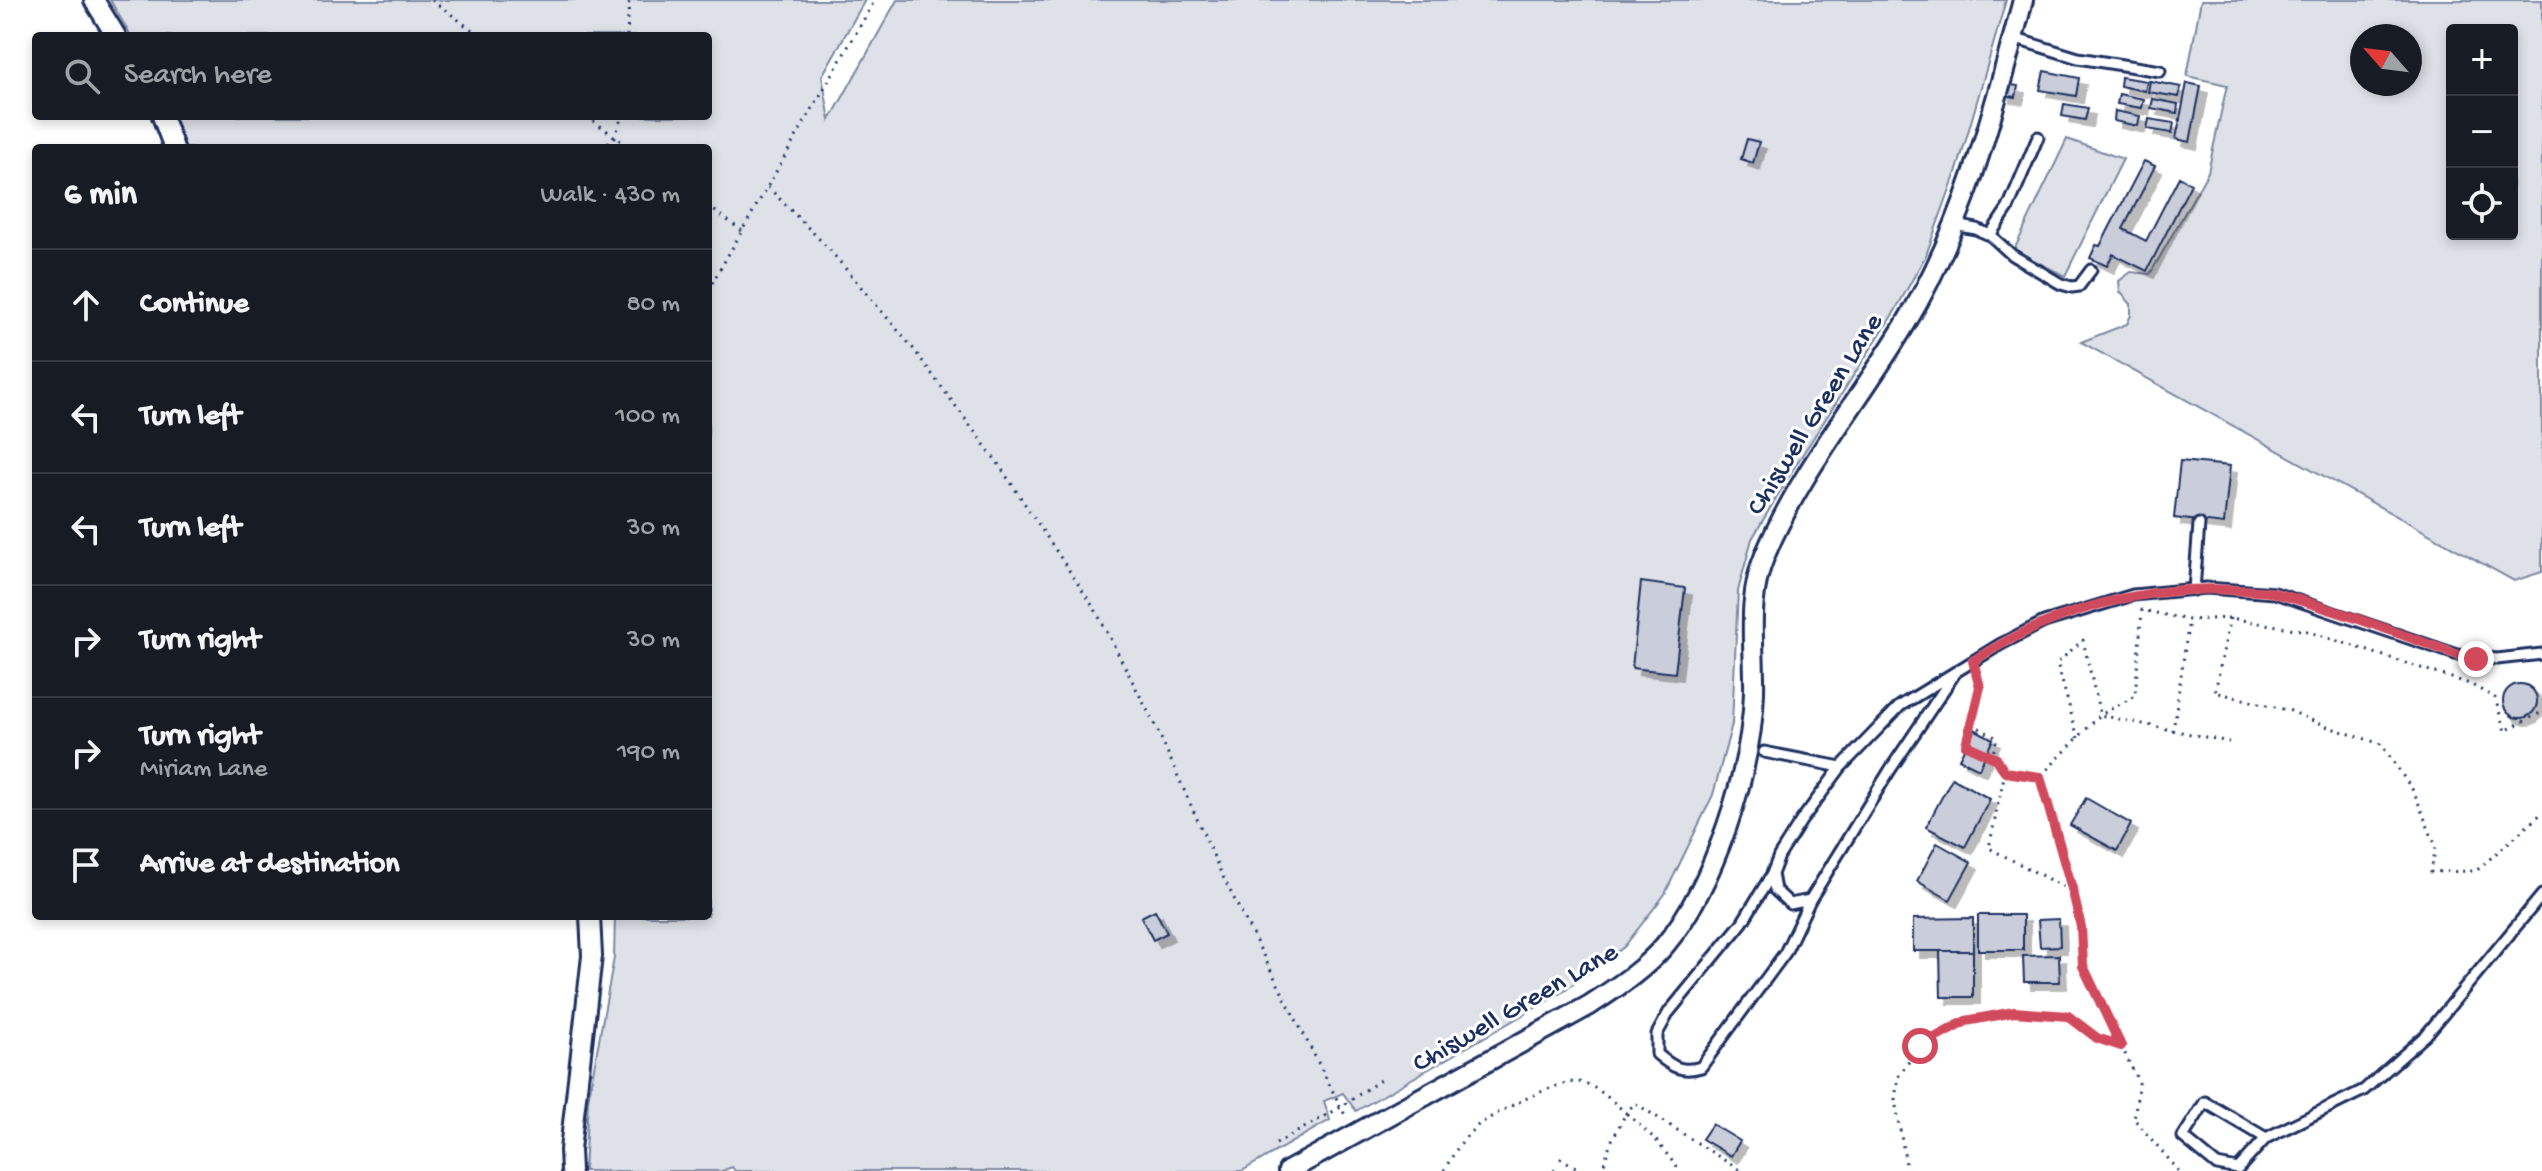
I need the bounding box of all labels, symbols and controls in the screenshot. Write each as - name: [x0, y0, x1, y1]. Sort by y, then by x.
- north arrow: [2350, 24, 2422, 96]
- map controls: [2446, 24, 2518, 240]
- button: +: [2446, 24, 2518, 96]
- search box: [32, 32, 712, 120]
- icon: search: [60, 54, 104, 98]
- text: Search here: [124, 59, 272, 94]
- button: −: [2446, 96, 2518, 168]
- button: locate: [2446, 168, 2518, 240]
- text: 6 min: [64, 176, 137, 216]
- text: Walk · 430 m: [540, 181, 680, 212]
- icon: ahead: [64, 283, 108, 327]
- text: Continue: [140, 288, 249, 323]
- text: 80 m: [626, 290, 680, 321]
- street label: Chiswell Green Lane: [1741, 308, 1892, 522]
- icon: left: [64, 395, 108, 439]
- text: Turn left: [140, 400, 241, 435]
- text: 100 m: [615, 402, 680, 433]
- icon: left: [64, 507, 108, 551]
- text: Turn left: [140, 512, 241, 547]
- text: 30 m: [627, 514, 680, 545]
- icon: right: [64, 619, 108, 663]
- text: Turn right: [140, 624, 260, 659]
- text: 30 m: [627, 626, 680, 657]
- route end: [2458, 641, 2494, 677]
- text: Turn right: [140, 720, 260, 755]
- icon: right: [64, 731, 108, 775]
- text: 190 m: [617, 738, 680, 769]
- text: Miriam Lane: [140, 755, 267, 786]
- icon: arrive: [64, 843, 108, 887]
- text: Arrive at destination: [140, 848, 400, 883]
- street label: Chiswell Green Lane: [1407, 937, 1625, 1081]
- route start: [1902, 1028, 1938, 1064]

